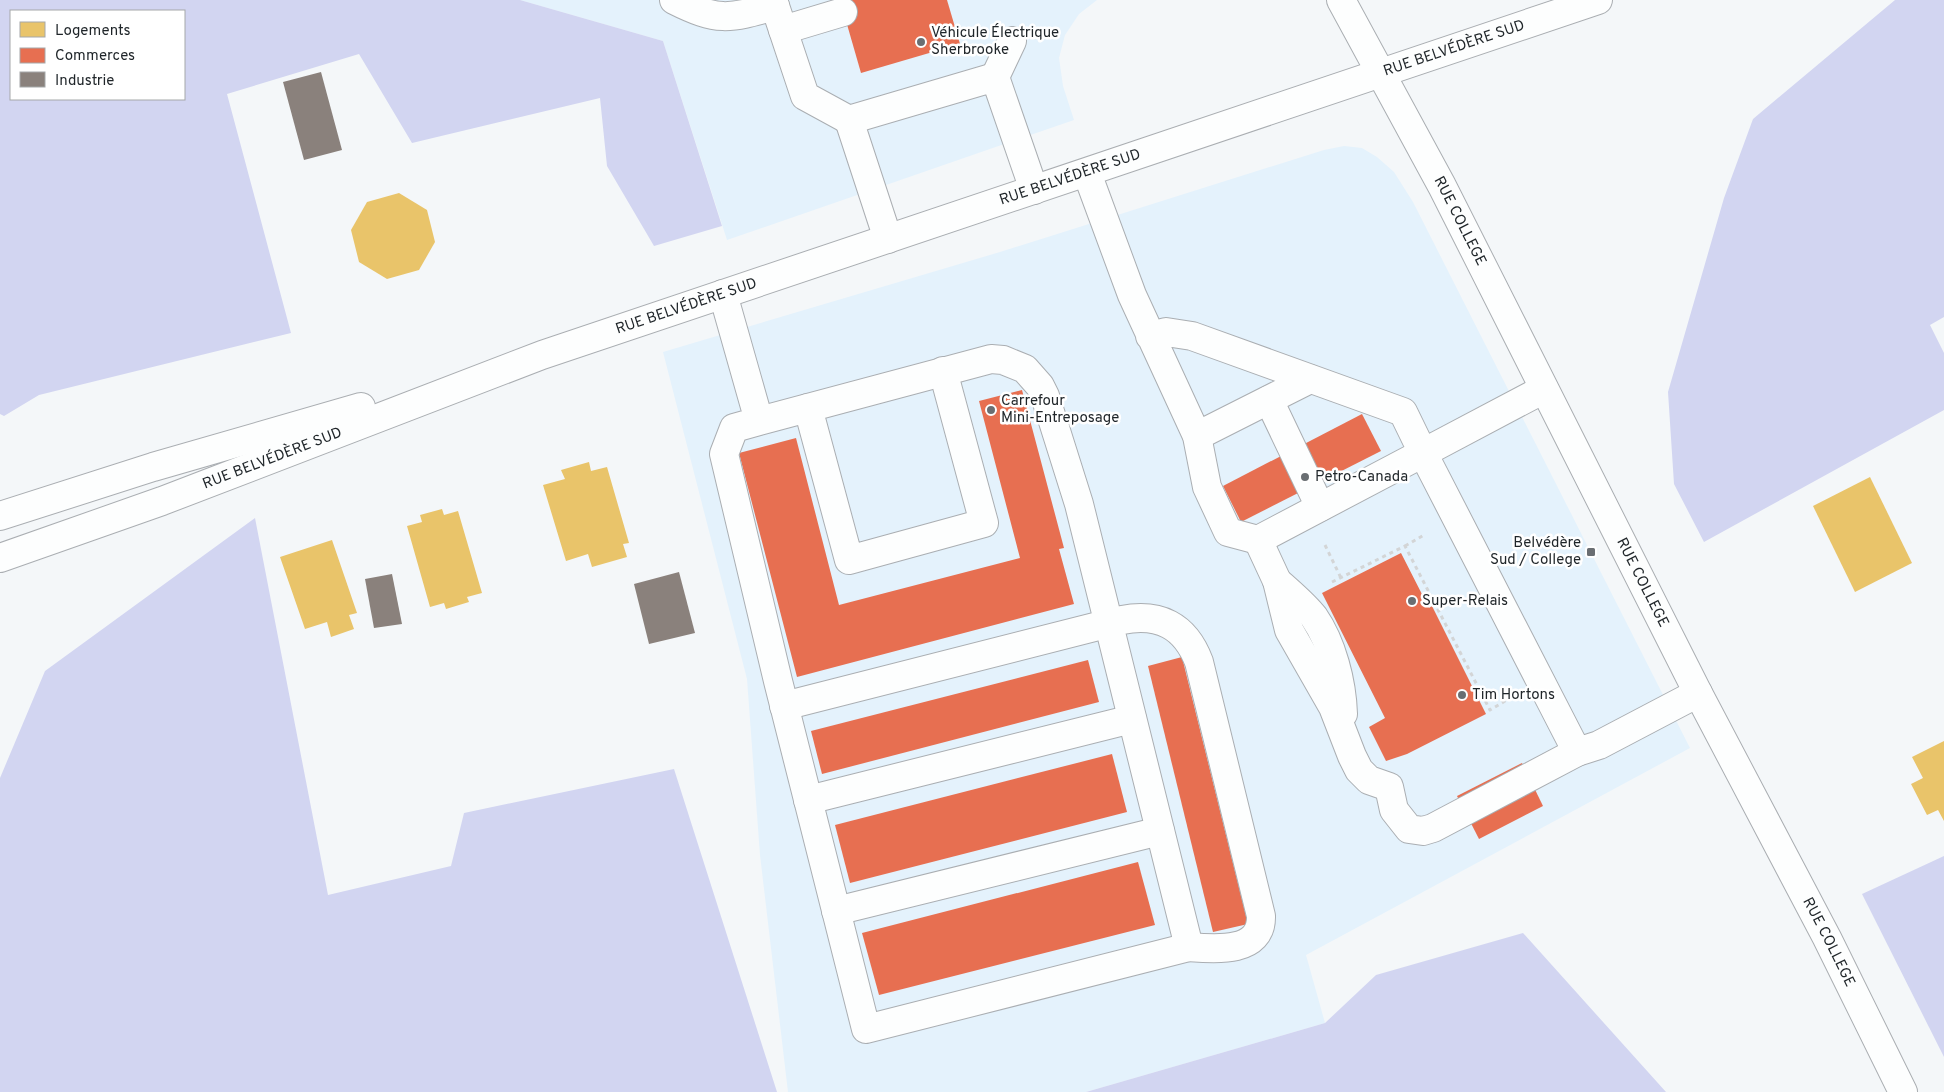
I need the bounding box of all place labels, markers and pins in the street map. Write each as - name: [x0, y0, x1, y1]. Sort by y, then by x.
- place label: Véhicule Électrique Sherbrooke: [931, 23, 1059, 60]
- marker: Véhicule Électrique Sherbrooke: [915, 36, 927, 48]
- place label: Carrefour Mini-Entreposage: [1001, 392, 1119, 428]
- marker: Carrefour Mini-Entreposage: [985, 404, 997, 416]
- place label: Petro-Canada: [1315, 468, 1408, 487]
- marker: Petro-Canada: [1299, 471, 1311, 483]
- place label: Belvédère Sud / College: [1490, 534, 1581, 570]
- marker: Belvédère Sud / College: [1585, 546, 1597, 558]
- place label: Super-Relais: [1422, 592, 1508, 611]
- marker: Super-Relais: [1406, 595, 1418, 607]
- place label: Tim Hortons: [1472, 686, 1555, 705]
- marker: Tim Hortons: [1456, 689, 1468, 701]

